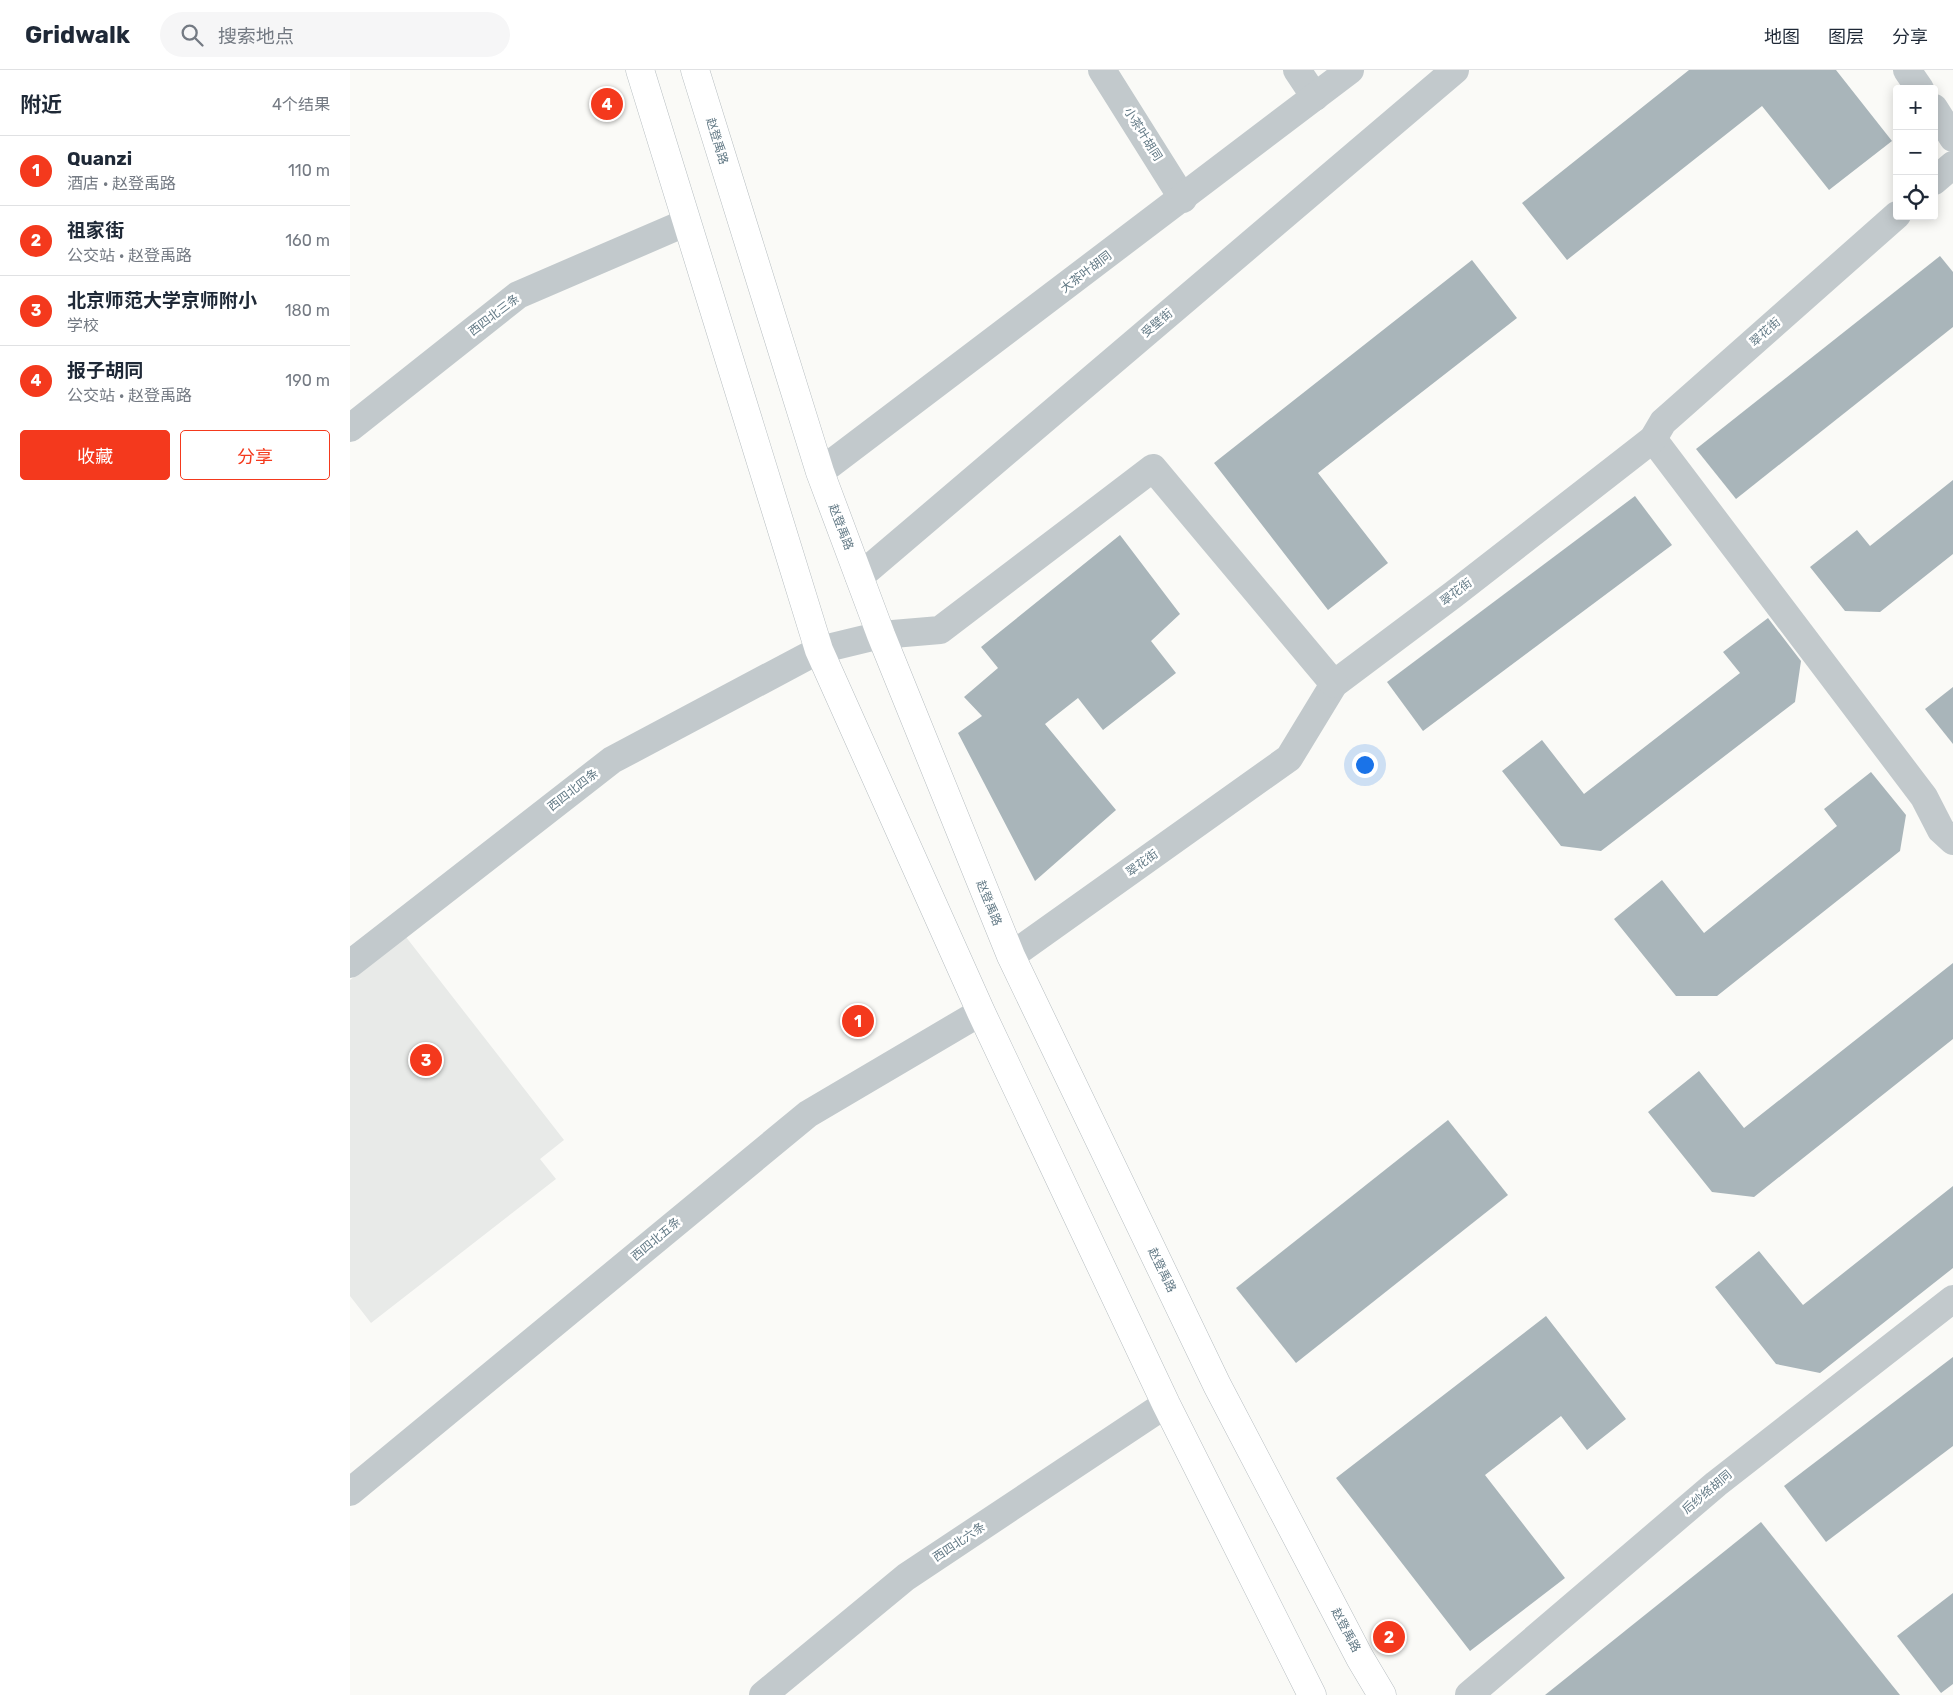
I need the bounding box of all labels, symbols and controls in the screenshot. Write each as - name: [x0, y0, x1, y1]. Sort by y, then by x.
- search box: [160, 12, 510, 57]
- text: Gridwalk: [25, 21, 130, 49]
- icon: search: [178, 21, 206, 49]
- text: 搜索地点: [218, 25, 294, 48]
- text: 地图: [1764, 26, 1800, 48]
- text: 图层: [1828, 26, 1864, 48]
- text: 分享: [1892, 26, 1928, 48]
- pin: 4: [591, 85, 623, 123]
- map controls: [1893, 85, 1938, 220]
- button: +: [1893, 85, 1938, 130]
- text: 附近: [20, 92, 62, 117]
- text: 4个结果: [272, 95, 330, 114]
- street label: 小茶叶胡同: [1121, 105, 1165, 163]
- street label: 赵登禹路: [703, 116, 731, 166]
- button: −: [1893, 130, 1938, 175]
- text: Quanzi: [67, 147, 132, 170]
- text: 1: [32, 161, 40, 180]
- text: 110 m: [288, 161, 330, 180]
- text: 酒店 · 赵登禹路: [67, 174, 176, 193]
- button: locate: [1893, 175, 1938, 220]
- text: 祖家街: [67, 219, 124, 242]
- text: 2: [31, 231, 41, 250]
- text: 160 m: [285, 231, 330, 250]
- text: 公交站 · 赵登禹路: [67, 246, 192, 265]
- street label: 大茶叶胡同: [1058, 248, 1114, 296]
- text: 北京师范大学京师附小: [67, 289, 257, 312]
- street label: 西四北三条: [466, 291, 522, 339]
- text: 3: [31, 301, 41, 320]
- text: 180 m: [285, 301, 330, 320]
- street label: 受壁街: [1139, 306, 1175, 340]
- street label: 翠花街: [1747, 315, 1783, 349]
- text: 学校: [67, 316, 99, 335]
- text: 报子胡同: [67, 359, 143, 382]
- text: 4: [31, 371, 41, 390]
- text: 190 m: [285, 371, 330, 390]
- text: 公交站 · 赵登禹路: [67, 386, 192, 405]
- button: 收藏: [20, 430, 170, 480]
- button: 分享: [180, 430, 330, 480]
- street label: 赵登禹路: [826, 502, 856, 552]
- street label: 翠花街: [1437, 576, 1475, 608]
- your location: [1352, 752, 1378, 778]
- street label: 西四北四条: [545, 766, 601, 814]
- street label: 翠花街: [1123, 847, 1161, 879]
- street label: 赵登禹路: [974, 878, 1004, 928]
- pin: 1: [842, 1002, 874, 1040]
- pin: 3: [410, 1041, 442, 1079]
- street label: 西四北五条: [629, 1214, 683, 1264]
- street label: 赵登禹路: [1145, 1245, 1179, 1295]
- street label: 后纱络胡同: [1680, 1467, 1734, 1517]
- street label: 西四北六条: [930, 1519, 988, 1565]
- street label: 赵登禹路: [1329, 1606, 1363, 1654]
- pin: 2: [1373, 1618, 1405, 1656]

